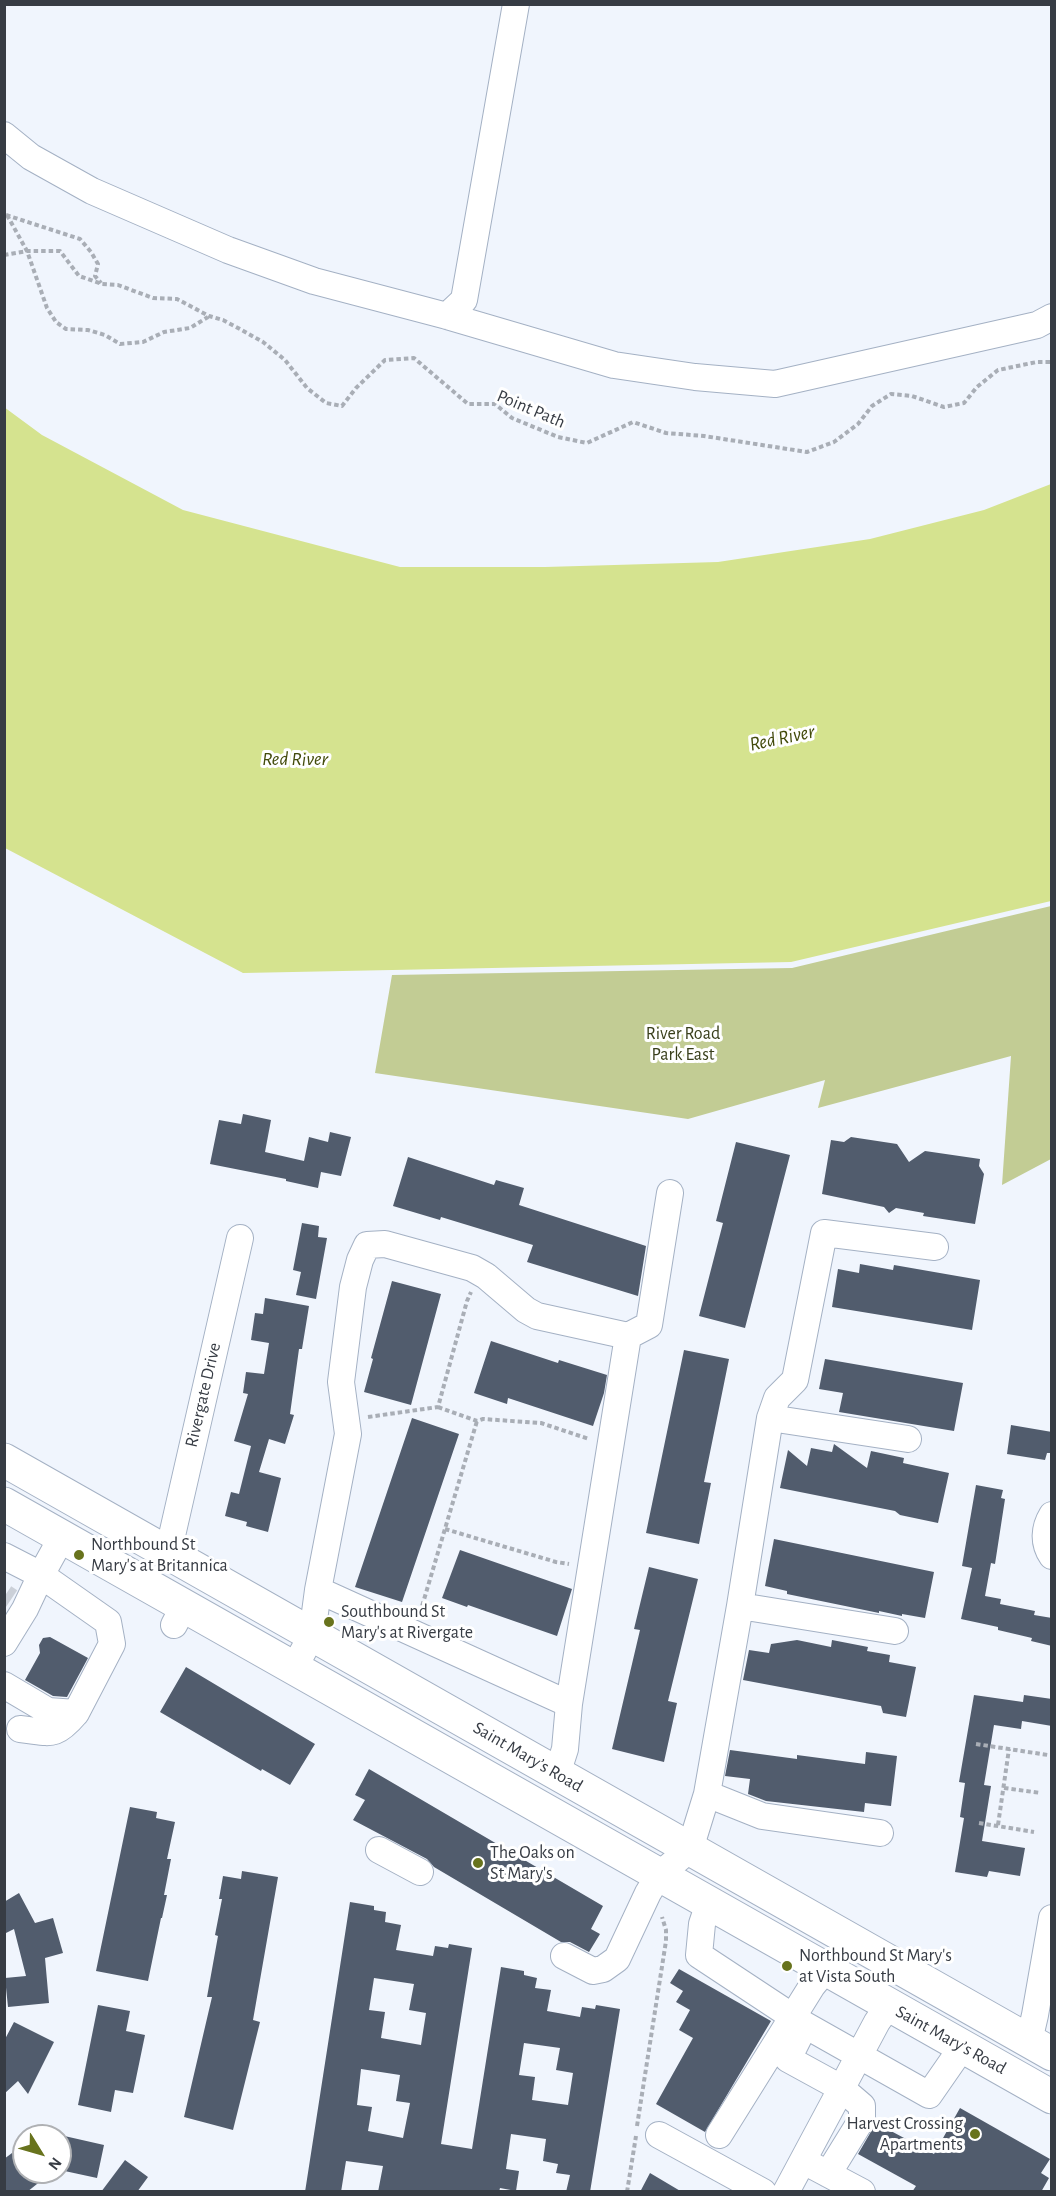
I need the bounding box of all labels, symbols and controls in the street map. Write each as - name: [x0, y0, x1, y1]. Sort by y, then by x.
- street label: Point Path: [494, 385, 568, 433]
- water label: Red River: [747, 719, 817, 757]
- water label: Red River: [262, 747, 328, 771]
- park label: River Road Park East: [646, 1023, 720, 1066]
- street label: Rivergate Drive: [180, 1341, 226, 1449]
- place label: Northbound St Mary's at Britannica: [91, 1534, 228, 1576]
- marker: Northbound St Mary's at Britannica: [72, 1548, 86, 1562]
- place label: Southbound St Mary's at Rivergate: [341, 1601, 473, 1644]
- marker: Southbound St Mary's at Rivergate: [322, 1615, 336, 1629]
- street label: Saint Mary’s Road: [469, 1717, 587, 1797]
- place label: The Oaks on St Mary's: [490, 1842, 575, 1884]
- marker: The Oaks on St Mary's: [471, 1856, 485, 1870]
- place label: Northbound St Mary's at Vista South: [799, 1945, 952, 1988]
- marker: Northbound St Mary's at Vista South: [780, 1959, 794, 1973]
- street label: Saint Mary’s Road: [892, 2001, 1010, 2079]
- place label: Harvest Crossing Apartments: [846, 2113, 963, 2156]
- north arrow: [12, 2124, 72, 2184]
- marker: Harvest Crossing Apartments: [968, 2127, 982, 2141]
- text: N: [45, 2154, 65, 2173]

